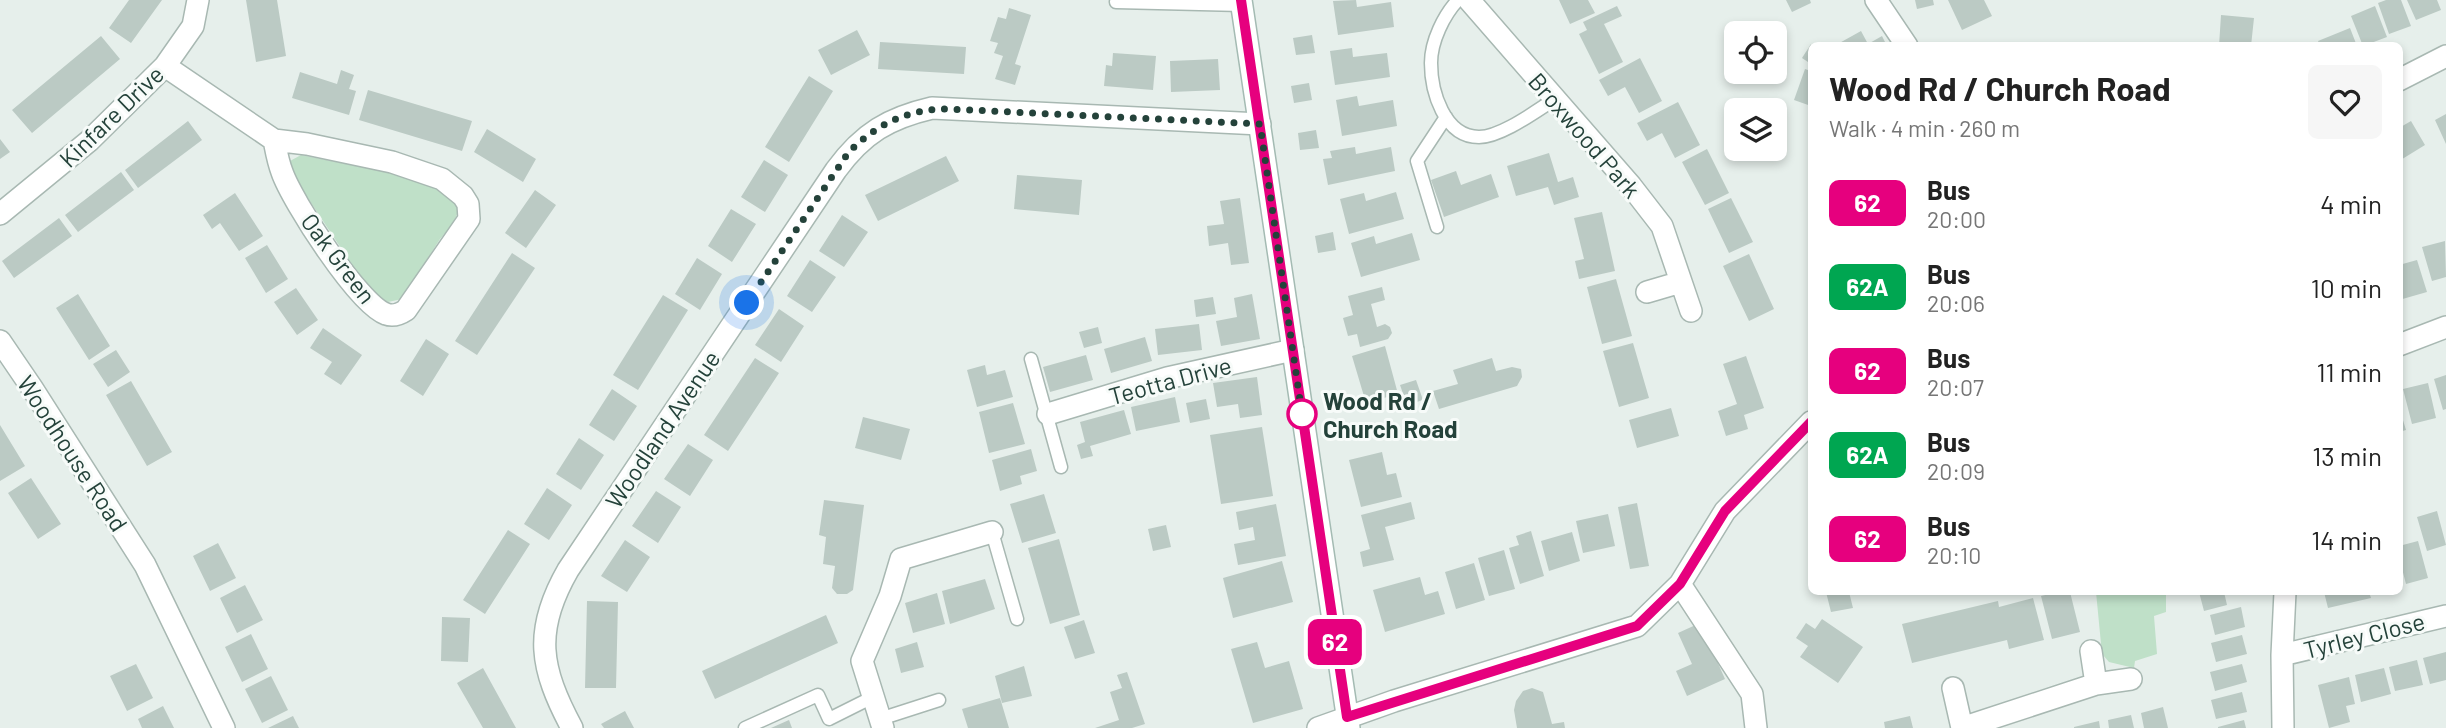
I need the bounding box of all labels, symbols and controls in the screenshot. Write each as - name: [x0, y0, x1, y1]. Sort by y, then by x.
- map controls: [1724, 21, 1787, 161]
- button: locate: [1724, 21, 1787, 84]
- street label: Kinfare Drive: [53, 59, 169, 173]
- button: heart: [2308, 65, 2382, 139]
- street label: Broxwood Park: [1523, 67, 1647, 203]
- text: Wood Rd / Church Road: [1829, 68, 2171, 108]
- button: layers: [1724, 98, 1787, 161]
- text: Walk · 4 min · 260 m: [1829, 114, 2020, 142]
- text: Bus: [1927, 174, 1970, 205]
- text: 62: [1854, 188, 1881, 217]
- text: 4 min: [2320, 188, 2382, 219]
- text: 20:00: [1927, 205, 1986, 233]
- street label: Oak Green: [296, 207, 382, 309]
- text: Bus: [1927, 258, 1970, 289]
- text: 62A: [1846, 272, 1889, 301]
- text: 10 min: [2311, 272, 2382, 303]
- your location: [729, 285, 764, 320]
- text: 20:06: [1927, 289, 1985, 317]
- text: Bus: [1927, 342, 1970, 373]
- street label: Woodland Avenue: [599, 345, 725, 513]
- street label: Teotta Drive: [1106, 350, 1234, 410]
- text: 62: [1854, 356, 1881, 385]
- text: 11 min: [2316, 356, 2382, 387]
- street label: Woodhouse Road: [12, 370, 134, 536]
- text: 20:07: [1927, 373, 1984, 401]
- place label: Wood Rd / Church Road: [1323, 386, 1458, 443]
- marker: Wood Rd / Church Road: [1287, 399, 1317, 429]
- text: Bus: [1927, 426, 1970, 457]
- text: 62A: [1846, 440, 1889, 469]
- text: 13 min: [2312, 440, 2382, 471]
- text: 20:09: [1927, 457, 1985, 485]
- text: Bus: [1927, 510, 1970, 541]
- text: 62: [1854, 524, 1881, 553]
- text: 14 min: [2311, 524, 2382, 555]
- text: 20:10: [1927, 541, 1981, 569]
- street label: Tyrley Close: [2300, 606, 2428, 664]
- line badge: 62: [1304, 619, 1366, 665]
- text: 62: [1322, 627, 1348, 656]

